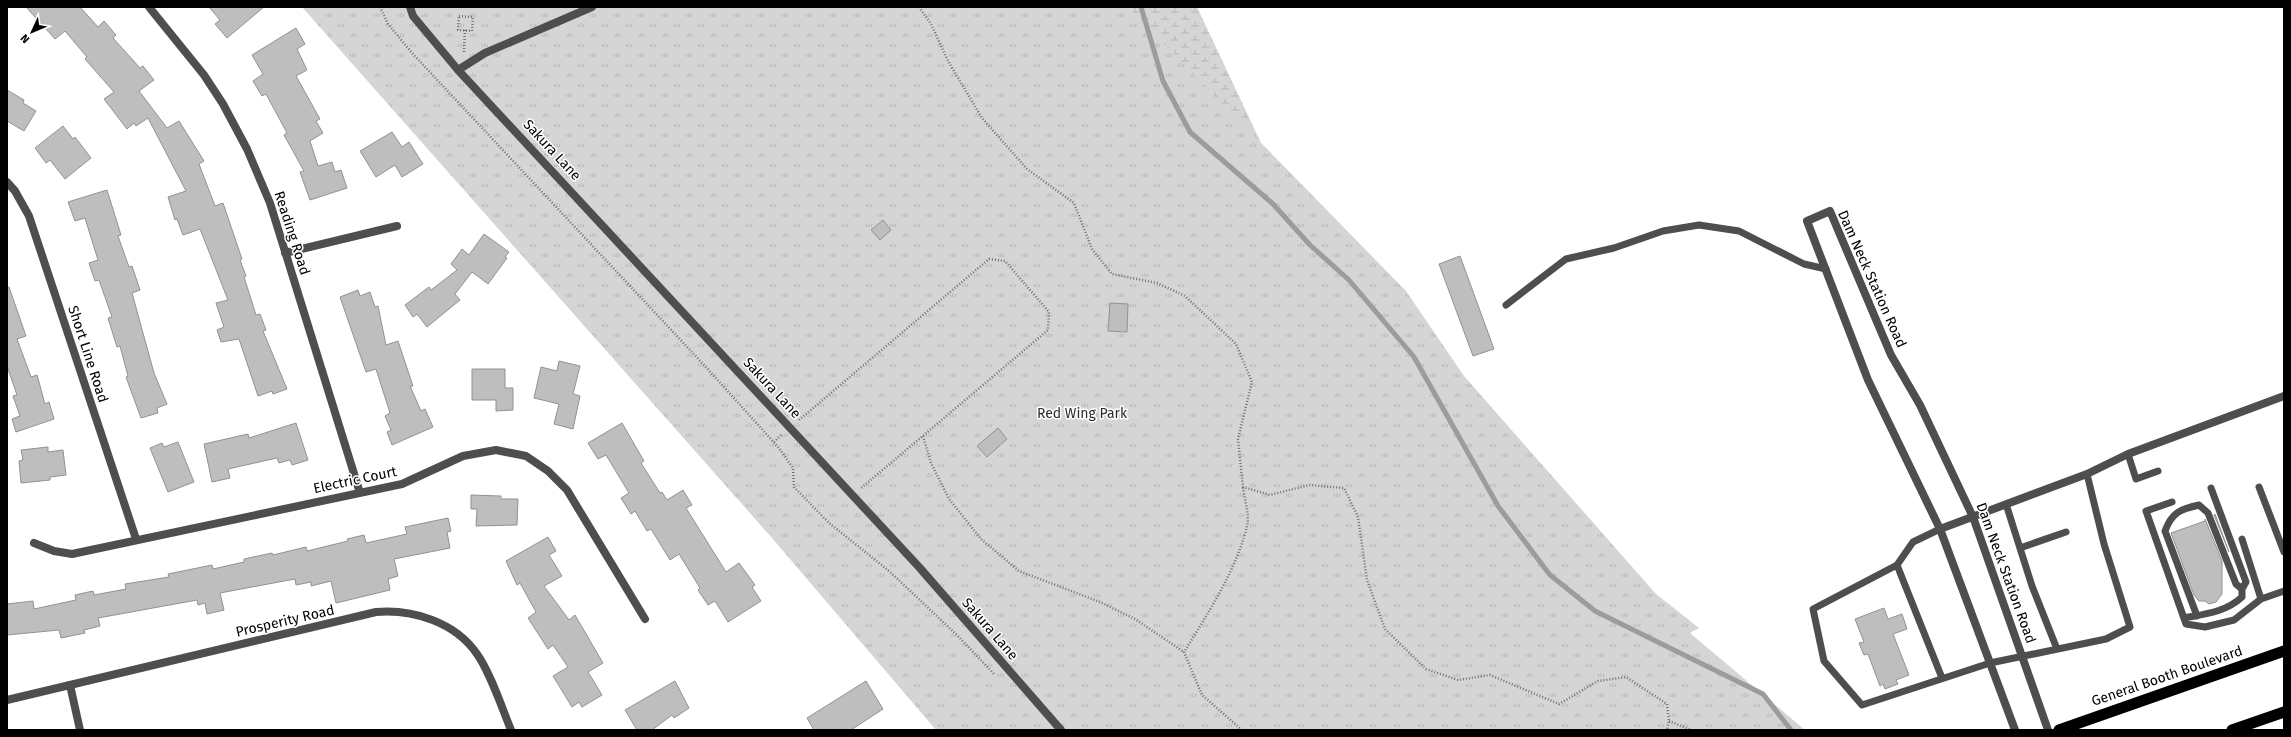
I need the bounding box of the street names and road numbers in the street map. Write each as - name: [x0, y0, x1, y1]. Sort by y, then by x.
- street label: Sakura Lane: [520, 116, 584, 184]
- street label: Reading Road: [270, 189, 314, 277]
- street label: Dam Neck Station Road: [1834, 208, 1910, 350]
- street label: Short Line Road: [64, 303, 112, 405]
- street label: Sakura Lane: [740, 354, 804, 422]
- street label: Electric Court: [312, 463, 399, 497]
- street label: Dam Neck Station Road: [1973, 500, 2039, 646]
- street label: Sakura Lane: [958, 594, 1022, 664]
- street label: Prosperity Road: [234, 601, 336, 641]
- street label: General Booth Boulevard: [2089, 642, 2245, 710]

